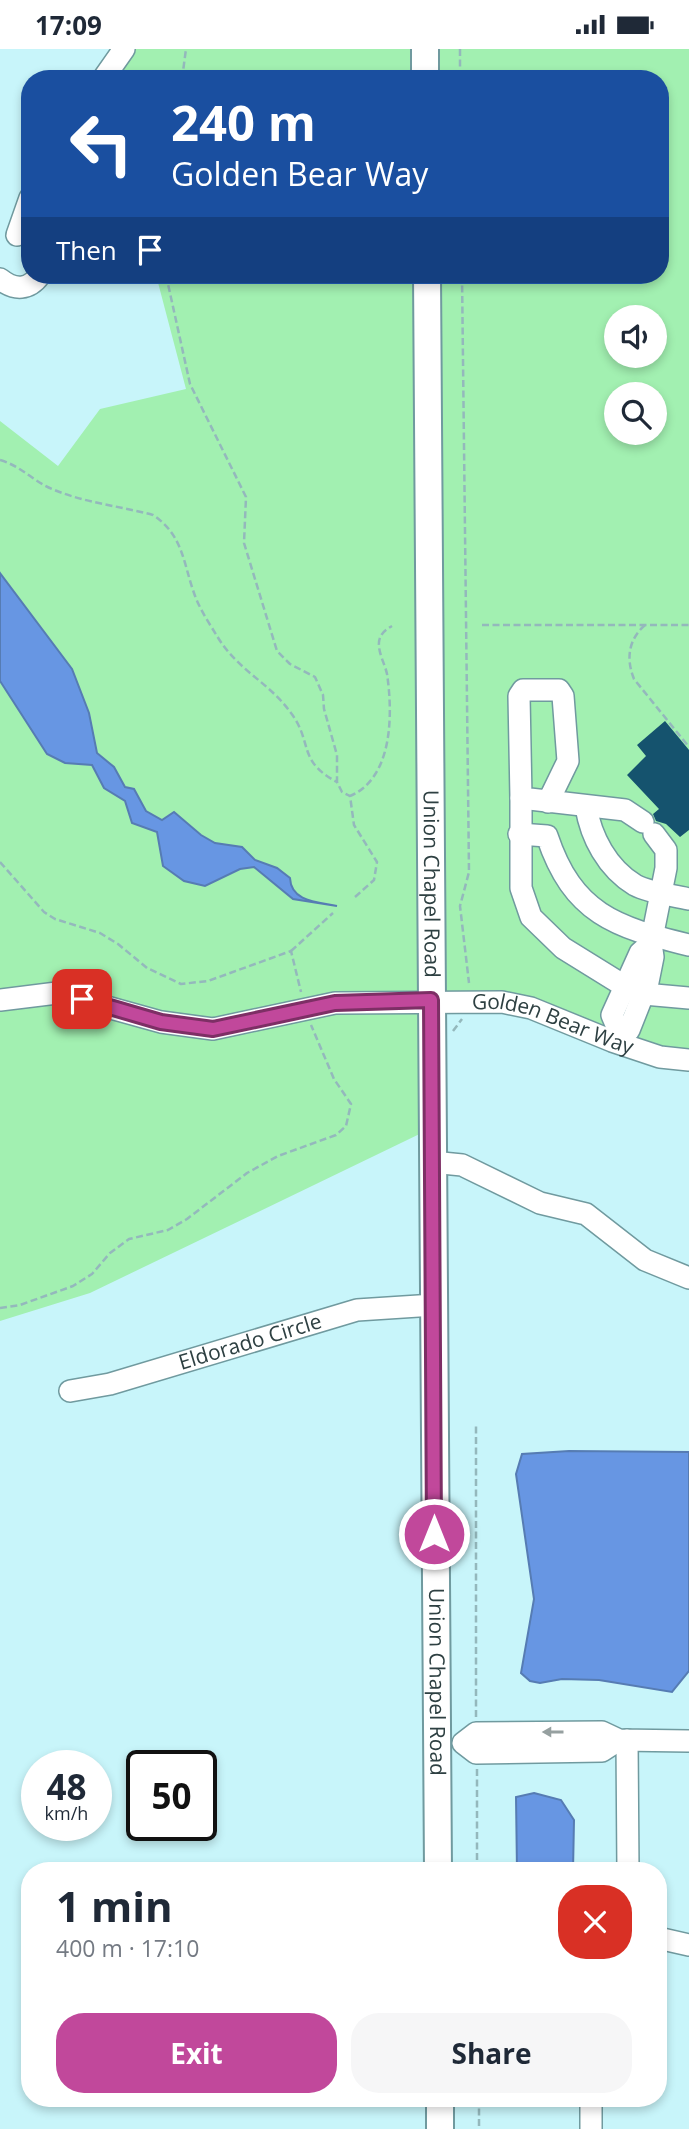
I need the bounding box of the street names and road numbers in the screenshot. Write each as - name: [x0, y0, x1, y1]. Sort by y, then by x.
- street label: Union Chapel Road: [418, 790, 447, 978]
- street label: Golden Bear Way: [472, 987, 638, 1060]
- street label: Eldorado Circle: [175, 1306, 325, 1376]
- street label: Union Chapel Road: [423, 1588, 452, 1776]

